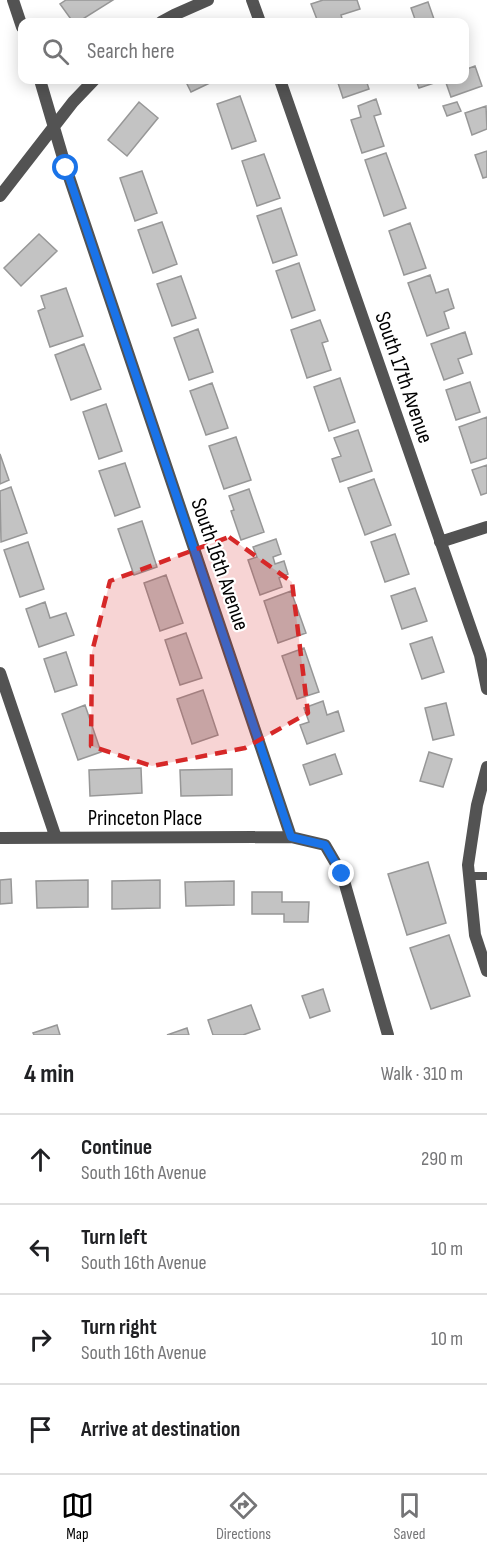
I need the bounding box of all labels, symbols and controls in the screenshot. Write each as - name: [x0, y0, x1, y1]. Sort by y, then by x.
- search box: [18, 18, 469, 84]
- icon: search: [39, 35, 72, 68]
- text: Search here: [87, 38, 174, 65]
- route start: [52, 154, 78, 180]
- street label: South 17th Avenue: [368, 308, 439, 447]
- street label: South 16th Avenue: [184, 495, 255, 634]
- street label: Princeton Place: [88, 805, 202, 832]
- route end: [328, 860, 354, 886]
- text: 4 min: [24, 1059, 74, 1090]
- text: Walk · 310 m: [381, 1062, 463, 1086]
- text: Continue: [81, 1134, 152, 1161]
- icon: ahead: [24, 1143, 57, 1176]
- text: 290 m: [421, 1147, 463, 1171]
- text: South 16th Avenue: [81, 1161, 207, 1185]
- text: Turn left: [81, 1224, 147, 1251]
- icon: left: [24, 1233, 57, 1266]
- text: 10 m: [431, 1237, 463, 1261]
- text: South 16th Avenue: [81, 1251, 207, 1275]
- text: Turn right: [81, 1314, 157, 1341]
- icon: right: [24, 1323, 57, 1356]
- text: 10 m: [431, 1327, 463, 1351]
- text: South 16th Avenue: [81, 1341, 207, 1365]
- icon: arrive: [24, 1413, 57, 1446]
- text: Arrive at destination: [81, 1416, 240, 1443]
- tab: Map: [61, 1489, 94, 1544]
- tab: Directions: [216, 1489, 271, 1544]
- tab: Saved: [393, 1489, 426, 1544]

